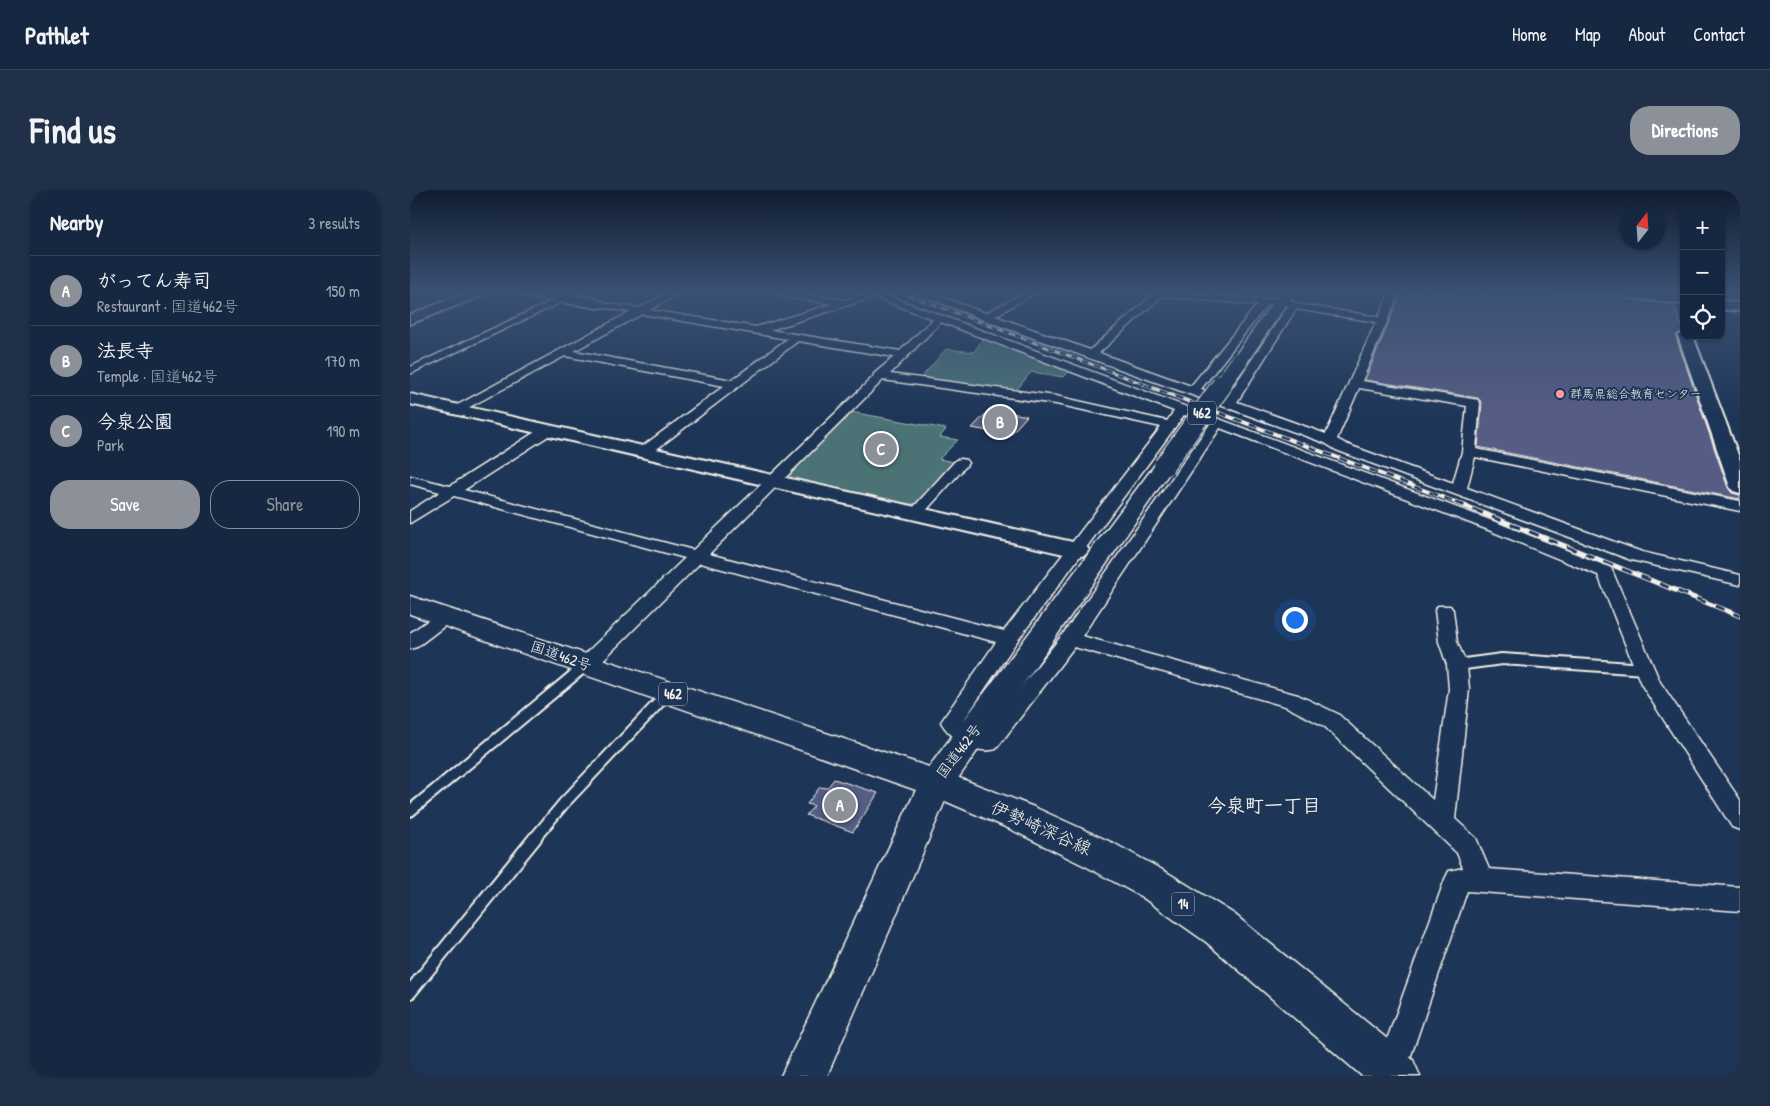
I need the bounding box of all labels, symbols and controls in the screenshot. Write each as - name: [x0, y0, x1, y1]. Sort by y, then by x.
- text: Pathlet: [25, 19, 88, 51]
- text: Home: [1512, 22, 1547, 47]
- text: Map: [1575, 22, 1600, 47]
- text: About: [1628, 22, 1665, 47]
- text: Contact: [1693, 22, 1745, 47]
- button: Directions: [1630, 106, 1740, 155]
- text: Find us: [30, 107, 116, 154]
- north arrow: [1620, 205, 1665, 250]
- map controls: [1680, 205, 1725, 340]
- button: +: [1680, 205, 1725, 250]
- text: Nearby: [50, 208, 103, 237]
- text: 3 results: [308, 212, 360, 234]
- button: −: [1680, 250, 1725, 295]
- text: がってん寿司: [97, 267, 211, 293]
- text: A: [62, 280, 70, 302]
- text: 150 m: [326, 280, 360, 302]
- text: Restaurant · 国道462号: [97, 295, 239, 317]
- button: locate: [1680, 295, 1725, 340]
- text: 法長寺: [97, 337, 154, 363]
- text: B: [62, 350, 70, 372]
- text: 170 m: [325, 350, 360, 372]
- text: Temple · 国道462号: [97, 365, 218, 387]
- place label: 群馬県総合教育センター: [1570, 385, 1702, 402]
- marker: 群馬県総合教育センター: [1554, 388, 1566, 400]
- road number: 462: [1188, 402, 1216, 424]
- pin: B: [984, 403, 1016, 441]
- text: 今泉公園: [97, 408, 173, 434]
- text: C: [62, 420, 70, 442]
- text: 190 m: [327, 420, 360, 442]
- pin: C: [865, 430, 897, 468]
- text: Park: [97, 434, 124, 456]
- button: Save: [50, 480, 200, 529]
- button: Share: [210, 480, 360, 529]
- your location: [1282, 607, 1308, 633]
- street label: 国道462号: [528, 635, 595, 676]
- road number: 462: [659, 682, 687, 706]
- street label: 国道462号: [931, 719, 986, 782]
- pin: A: [824, 786, 856, 824]
- district label: 今泉町一丁目: [1207, 792, 1321, 818]
- street label: 伊勢崎深谷線: [987, 794, 1096, 861]
- road number: 14: [1172, 892, 1194, 916]

